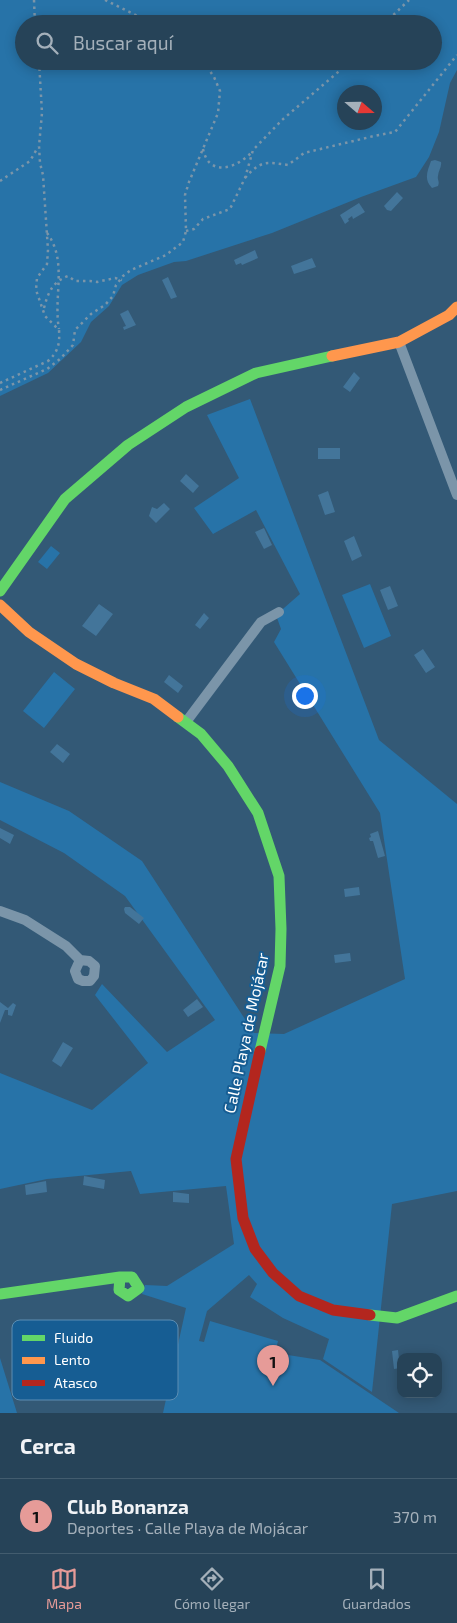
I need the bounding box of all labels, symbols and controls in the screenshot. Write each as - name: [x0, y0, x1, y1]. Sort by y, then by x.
- search box: [15, 15, 442, 70]
- icon: search: [33, 29, 61, 57]
- text: Buscar aquí: [73, 31, 173, 54]
- north arrow: [337, 85, 382, 130]
- your location: [292, 683, 318, 709]
- street label: Calle Playa de Mojácar: [219, 950, 273, 1115]
- legend: [12, 1320, 178, 1400]
- text: Fluido: [54, 1329, 93, 1346]
- pin: 1: [257, 1345, 289, 1386]
- text: Lento: [54, 1351, 90, 1368]
- map controls: [397, 1353, 442, 1398]
- button: locate: [397, 1353, 442, 1398]
- text: Atasco: [54, 1374, 97, 1391]
- text: Cerca: [20, 1433, 76, 1458]
- text: Club Bonanza: [67, 1495, 189, 1518]
- text: 1: [33, 1507, 39, 1526]
- text: 370 m: [393, 1507, 437, 1526]
- text: Deportes · Calle Playa de Mojácar: [67, 1518, 308, 1537]
- tab: Mapa: [46, 1565, 82, 1612]
- tab: Cómo llegar: [174, 1565, 250, 1612]
- tab: Guardados: [342, 1565, 411, 1612]

